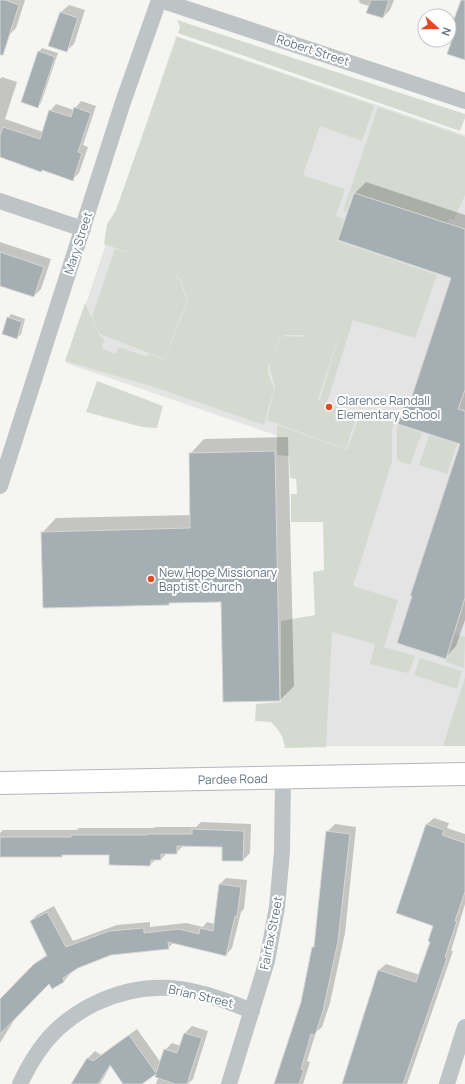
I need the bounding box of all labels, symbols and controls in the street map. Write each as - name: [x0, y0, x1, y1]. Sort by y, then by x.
- north arrow: [417, 8, 457, 48]
- text: N: [438, 25, 455, 38]
- street label: Robert Street: [274, 30, 352, 70]
- street label: Mary Street: [60, 209, 96, 277]
- place label: Clarence Randall Elementary School: [337, 392, 440, 423]
- marker: Clarence Randall Elementary School: [324, 402, 334, 412]
- place label: New Hope Missionary Baptist Church: [159, 564, 278, 595]
- marker: New Hope Missionary Baptist Church: [146, 574, 156, 584]
- street label: Pardee Road: [198, 769, 268, 788]
- street label: Fairfax Street: [256, 895, 286, 971]
- street label: Brian Street: [167, 980, 235, 1012]

